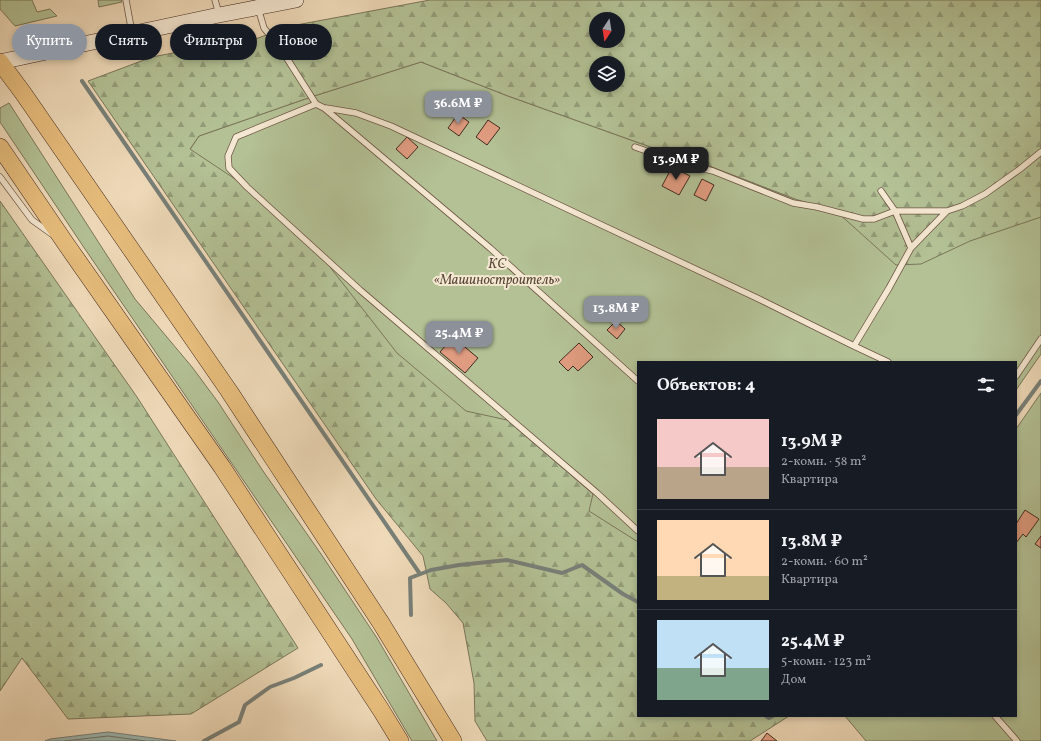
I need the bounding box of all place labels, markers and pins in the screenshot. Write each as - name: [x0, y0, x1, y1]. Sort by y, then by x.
- pin: 36.6M ₽: [421, 91, 495, 125]
- pin: 13.9M ₽: [639, 147, 713, 181]
- pin: 13.8M ₽: [579, 296, 653, 330]
- pin: 25.4M ₽: [422, 321, 496, 355]

